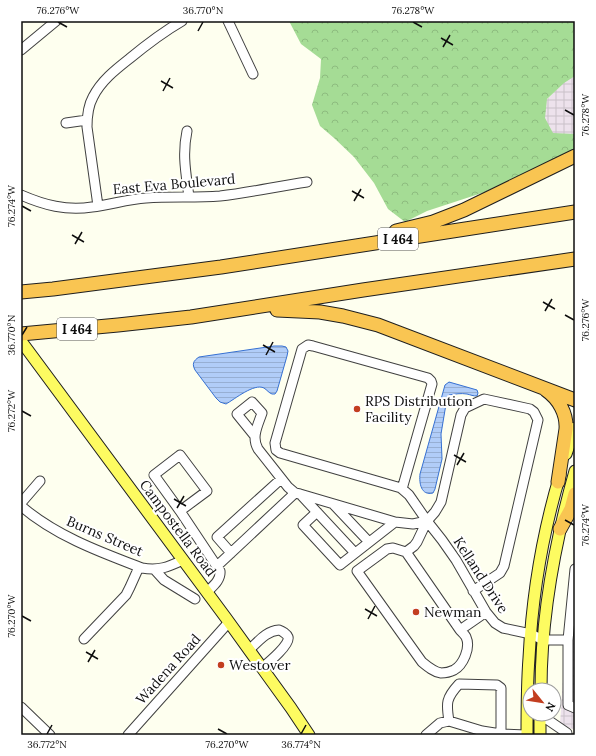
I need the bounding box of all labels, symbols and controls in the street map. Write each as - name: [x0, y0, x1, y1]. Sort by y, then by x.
- text: 76.276°W: [37, 4, 80, 17]
- text: 36.770°N: [183, 4, 224, 17]
- text: 76.278°W: [392, 4, 435, 17]
- text: 76.278°W: [579, 93, 592, 136]
- street label: East Eva Boulevard: [112, 170, 236, 198]
- text: 76.274°W: [5, 184, 18, 227]
- road number: I 464: [378, 228, 418, 250]
- text: 76.276°W: [579, 298, 592, 341]
- text: 36.770°N: [5, 314, 18, 355]
- road number: I 464: [57, 318, 97, 340]
- text: 76.272°W: [5, 389, 18, 432]
- place label: RPS Distribution Facility: [365, 392, 473, 426]
- marker: RPS Distribution Facility: [352, 404, 362, 414]
- street label: Campostella Road: [136, 476, 220, 580]
- text: 76.274°W: [579, 503, 592, 546]
- street label: Burns Street: [64, 512, 147, 560]
- street label: Kelland Drive: [450, 533, 513, 617]
- text: 76.270°W: [5, 593, 18, 638]
- place label: Newman: [424, 603, 482, 621]
- marker: Newman: [411, 607, 421, 617]
- street label: Wadena Road: [132, 630, 204, 708]
- place label: Westover: [229, 656, 291, 674]
- marker: Westover: [216, 660, 226, 670]
- north arrow: [522, 682, 562, 722]
- text: N: [542, 700, 559, 715]
- text: 36.772°N: [27, 738, 67, 751]
- text: 76.270°W: [205, 738, 250, 751]
- text: 36.774°N: [281, 738, 321, 751]

